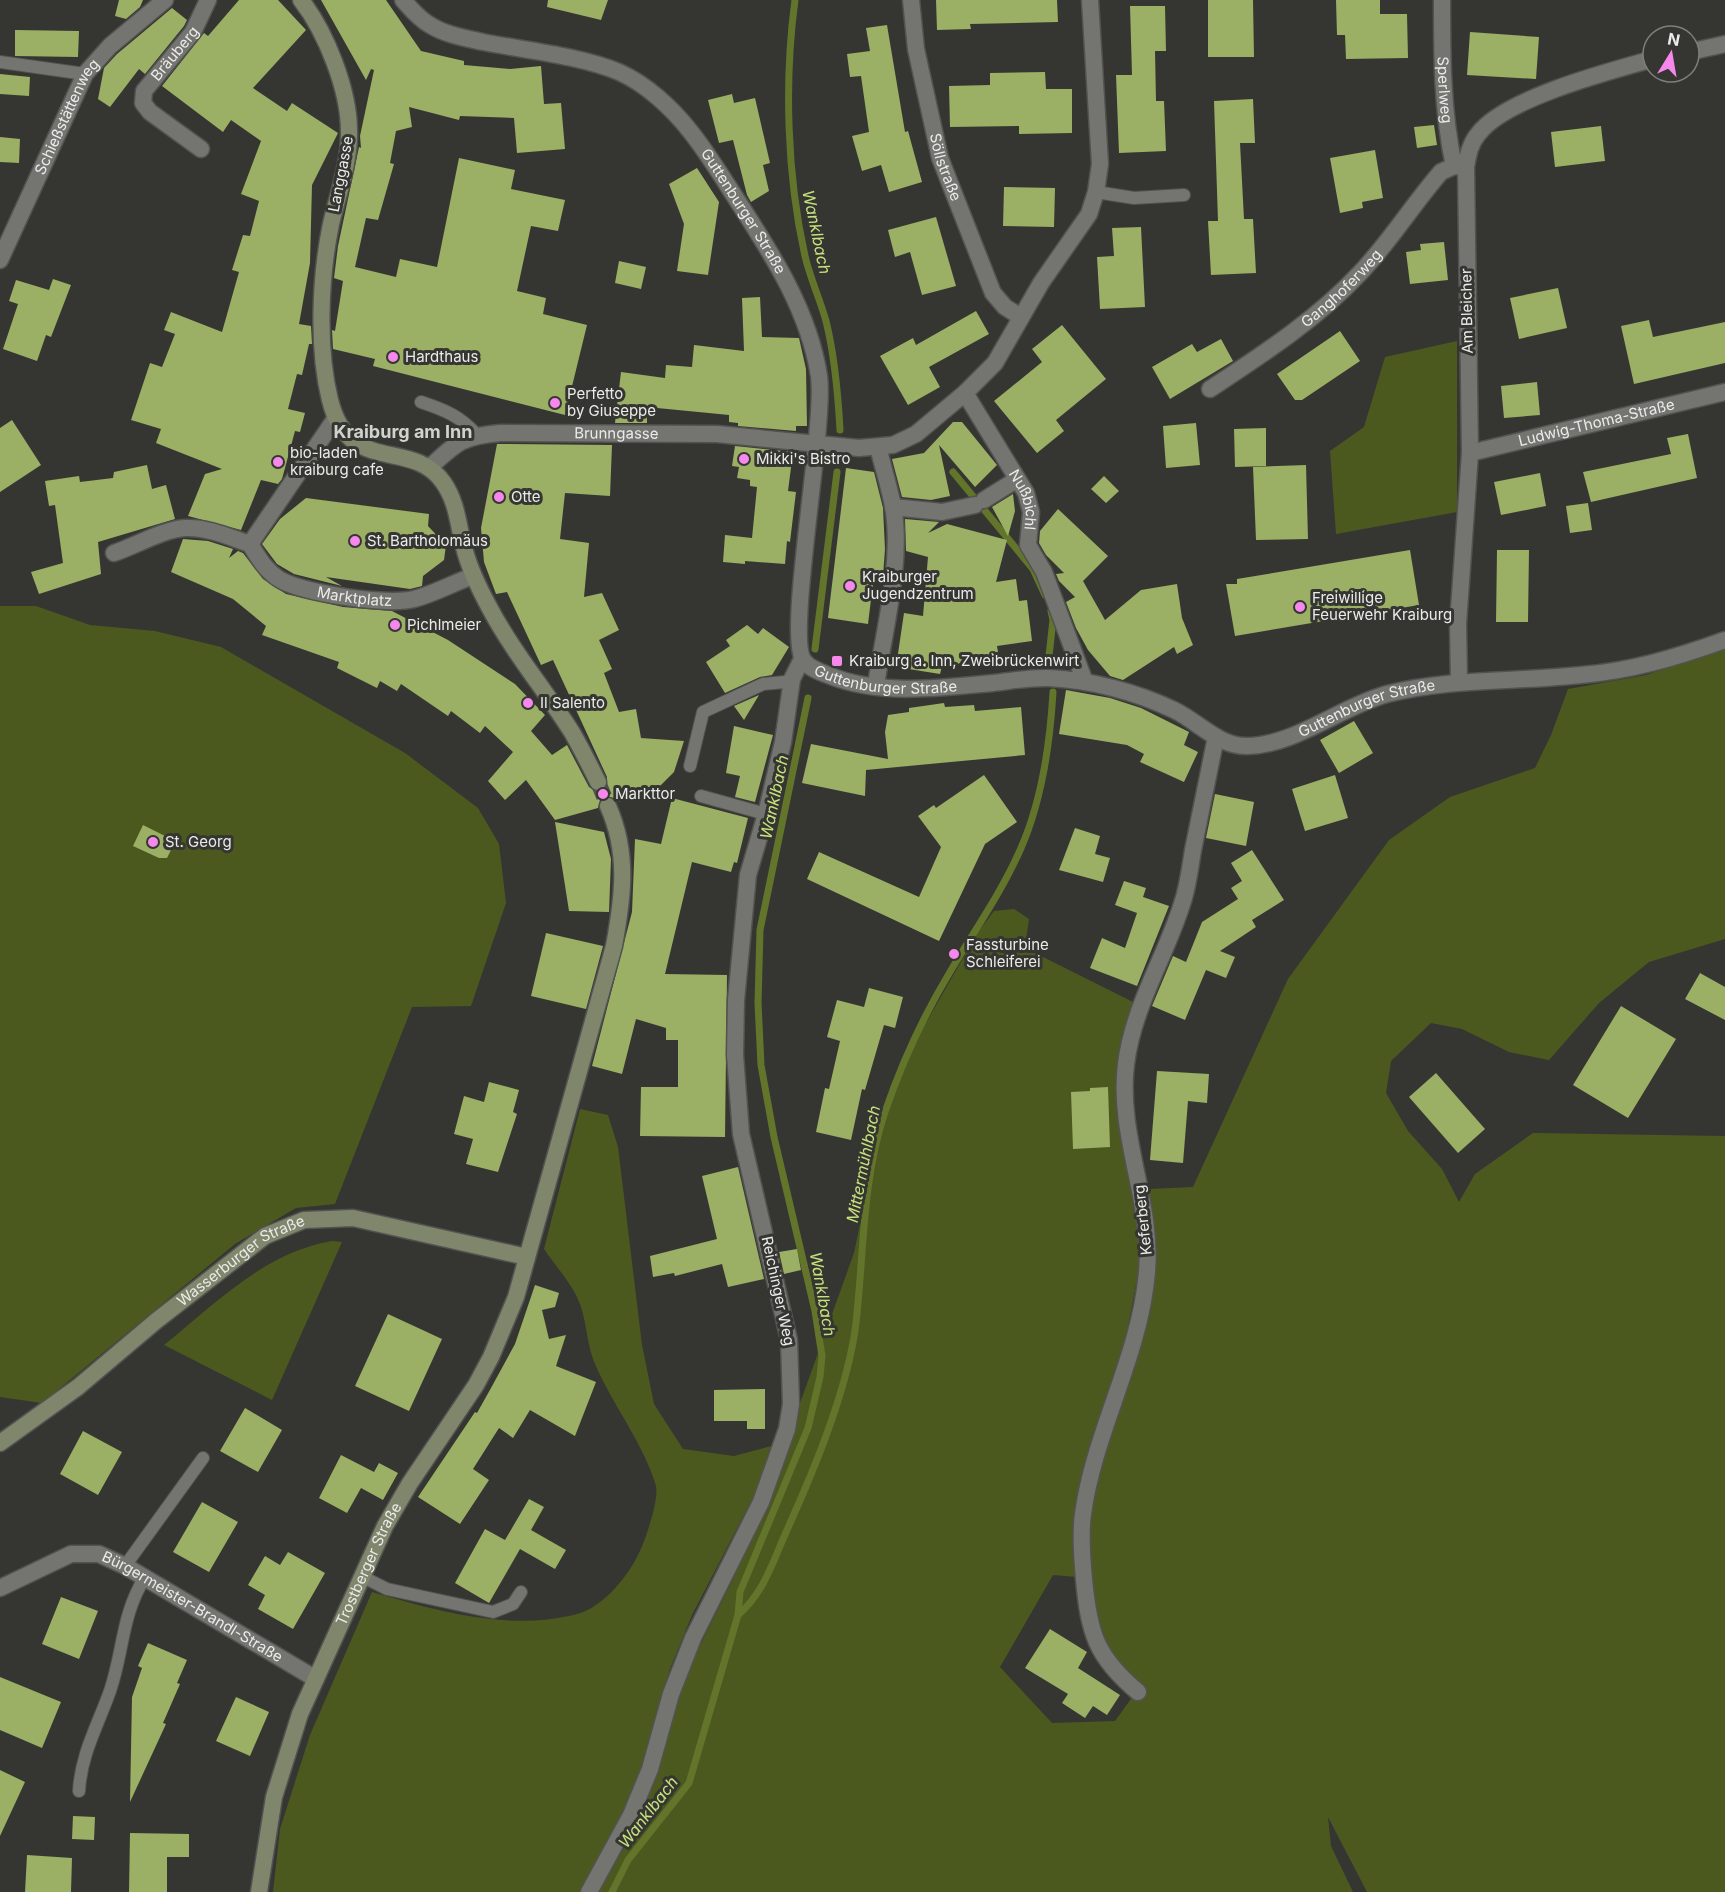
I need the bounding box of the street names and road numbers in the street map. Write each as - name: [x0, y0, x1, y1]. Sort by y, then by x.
- street label: Bräuberg: [146, 22, 203, 85]
- street label: Schießstättenweg: [30, 55, 103, 178]
- street label: Sperlweg: [1433, 56, 1457, 124]
- street label: Söllstraße: [926, 131, 966, 204]
- street label: Langgasse: [324, 134, 357, 214]
- street label: Guttenburger Straße: [697, 144, 790, 277]
- street label: Ganghoferweg: [1297, 245, 1386, 331]
- street label: Am Bleicher: [1456, 268, 1477, 354]
- street label: Ludwig-Thoma-Straße: [1516, 394, 1676, 450]
- street label: Brunngasse: [574, 423, 659, 443]
- street label: Nußbichl: [1005, 466, 1041, 531]
- street label: Marktplatz: [315, 582, 392, 610]
- street label: Guttenburger Straße: [812, 661, 958, 698]
- street label: Guttenburger Straße: [1295, 675, 1436, 741]
- street label: Keferberg: [1129, 1184, 1156, 1256]
- street label: Wasserburger Straße: [173, 1211, 307, 1310]
- street label: Reichinger Weg: [758, 1234, 799, 1347]
- street label: Trostberger Straße: [331, 1499, 406, 1629]
- street label: Bürgermeister-Brandl-Straße: [99, 1547, 286, 1666]

